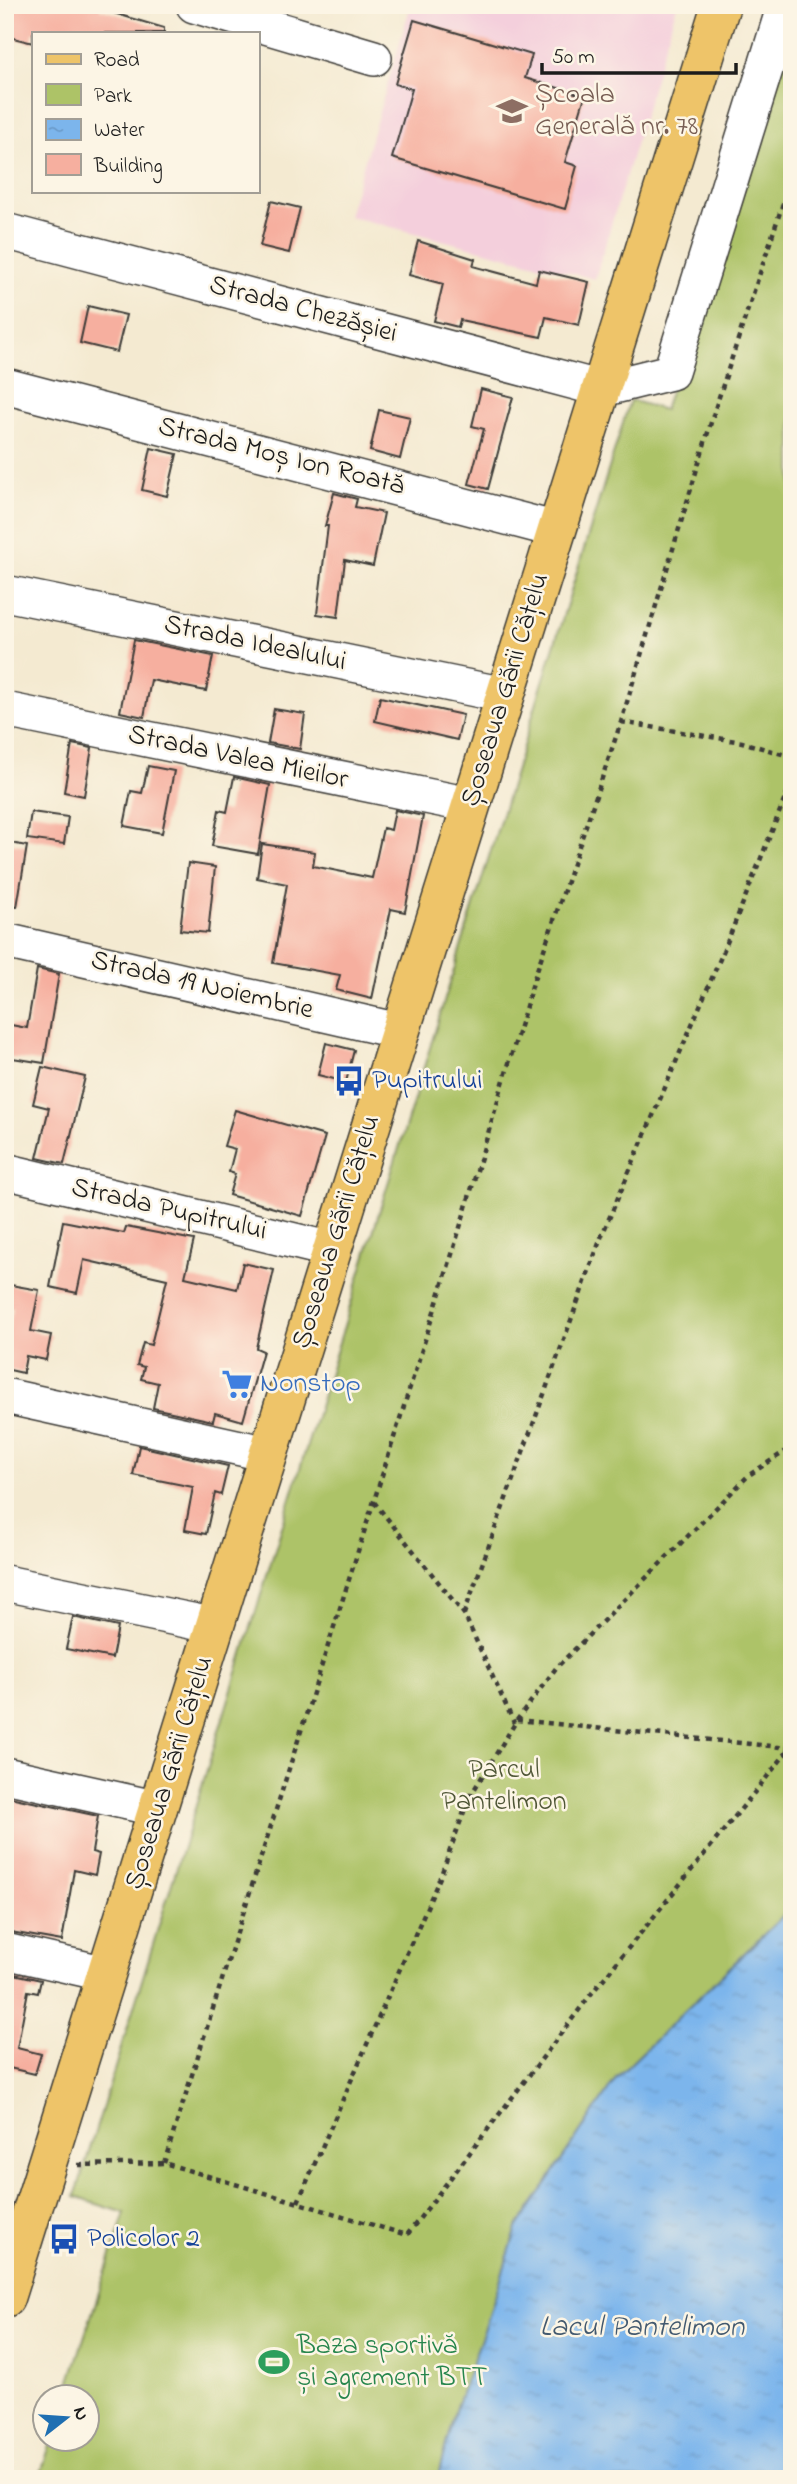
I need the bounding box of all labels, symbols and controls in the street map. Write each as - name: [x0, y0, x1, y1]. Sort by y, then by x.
- legend: [32, 32, 259, 192]
- scale bar: [542, 32, 736, 76]
- text: 50 m: [552, 43, 595, 73]
- text: Road: [94, 46, 140, 76]
- place label: Școala Generală nr. 78: [535, 75, 698, 148]
- text: Park: [94, 82, 133, 112]
- school or university icon: Școala Generală nr. 78: [495, 94, 529, 128]
- text: Water: [94, 116, 145, 146]
- text: Building: [93, 152, 163, 184]
- street label: Strada Chezășiei: [204, 265, 402, 355]
- street label: Strada Moș Ion Roată: [154, 407, 408, 507]
- street label: Șoseaua Gării Cățelu: [451, 568, 561, 812]
- street label: Strada Idealului: [160, 605, 350, 683]
- street label: Strada Valea Mieilor: [124, 715, 352, 801]
- street label: Strada 19 Noiembrie: [87, 940, 318, 1032]
- place label: Pupitrului: [372, 1061, 482, 1102]
- bus stop icon: Pupitrului: [332, 1064, 366, 1098]
- street label: Șoseaua Gării Cățelu: [282, 1110, 392, 1354]
- street label: Strada Pupitrului: [67, 1168, 271, 1252]
- place label: Nonstop: [260, 1364, 361, 1405]
- supermarket icon: Nonstop: [220, 1367, 254, 1401]
- street label: Șoseaua Gării Cățelu: [115, 1651, 225, 1895]
- park label: Parcul Pantelimon: [441, 1750, 567, 1823]
- place label: Policolor 2: [87, 2219, 200, 2260]
- bus stop icon: Policolor 2: [47, 2222, 81, 2256]
- water label: Lacul Pantelimon: [540, 2306, 745, 2350]
- place label: Baza sportivă și agrement BTT: [296, 2326, 488, 2399]
- sports icon: Baza sportivă și agrement BTT: [257, 2345, 291, 2379]
- north arrow: [32, 2382, 102, 2452]
- text: N: [65, 2404, 95, 2424]

